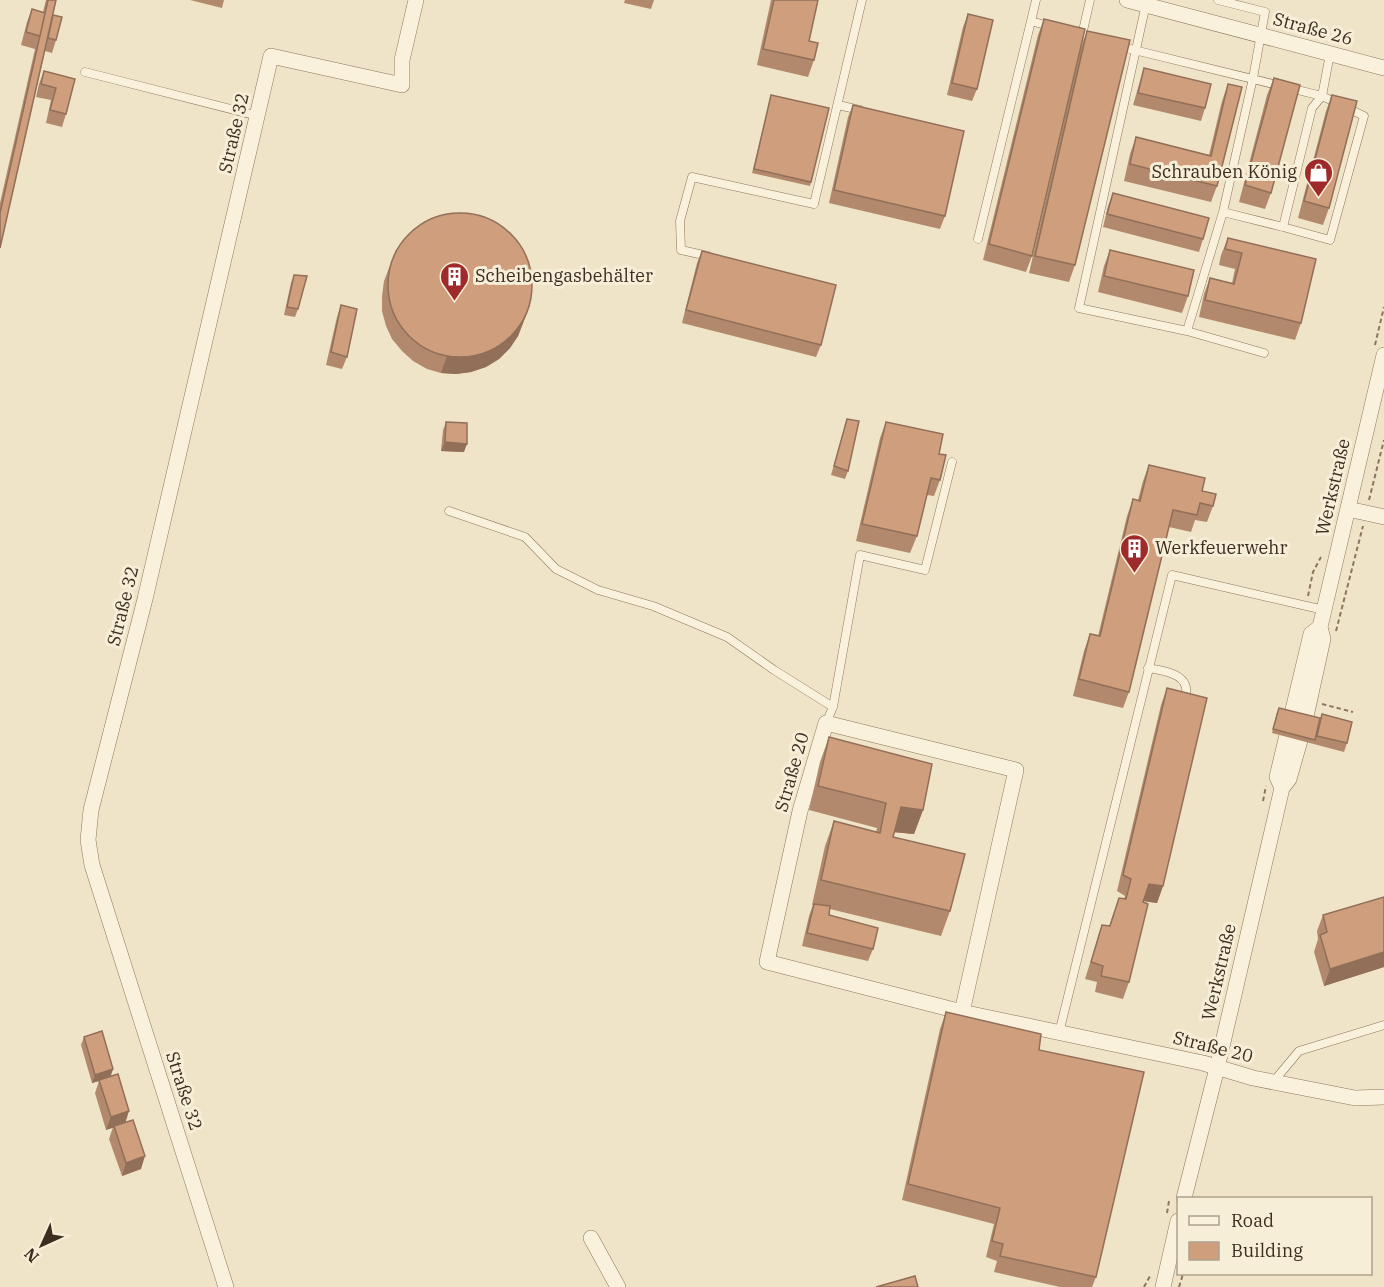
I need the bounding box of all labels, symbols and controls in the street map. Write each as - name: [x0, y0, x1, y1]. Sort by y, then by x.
- street label: Straße 26: [1271, 7, 1356, 50]
- street label: Straße 32: [213, 90, 254, 175]
- shop icon: Schrauben König: [1302, 156, 1334, 198]
- place label: Schrauben König: [1151, 160, 1297, 183]
- building icon: Scheibengasbehälter: [438, 260, 470, 302]
- place label: Scheibengasbehälter: [475, 264, 653, 287]
- street label: Werkstraße: [1310, 436, 1355, 538]
- building icon: Werkfeuerwehr: [1118, 532, 1150, 574]
- place label: Werkfeuerwehr: [1155, 536, 1287, 559]
- street label: Straße 32: [101, 563, 144, 648]
- street label: Straße 20: [769, 729, 814, 814]
- street label: Werkstraße: [1196, 921, 1241, 1023]
- street label: Straße 20: [1171, 1025, 1256, 1068]
- street label: Straße 32: [161, 1048, 208, 1133]
- legend: [1177, 1197, 1372, 1275]
- text: Road: [1231, 1209, 1274, 1232]
- north arrow: [12, 1215, 72, 1275]
- text: Building: [1231, 1239, 1303, 1262]
- text: N: [20, 1244, 43, 1267]

